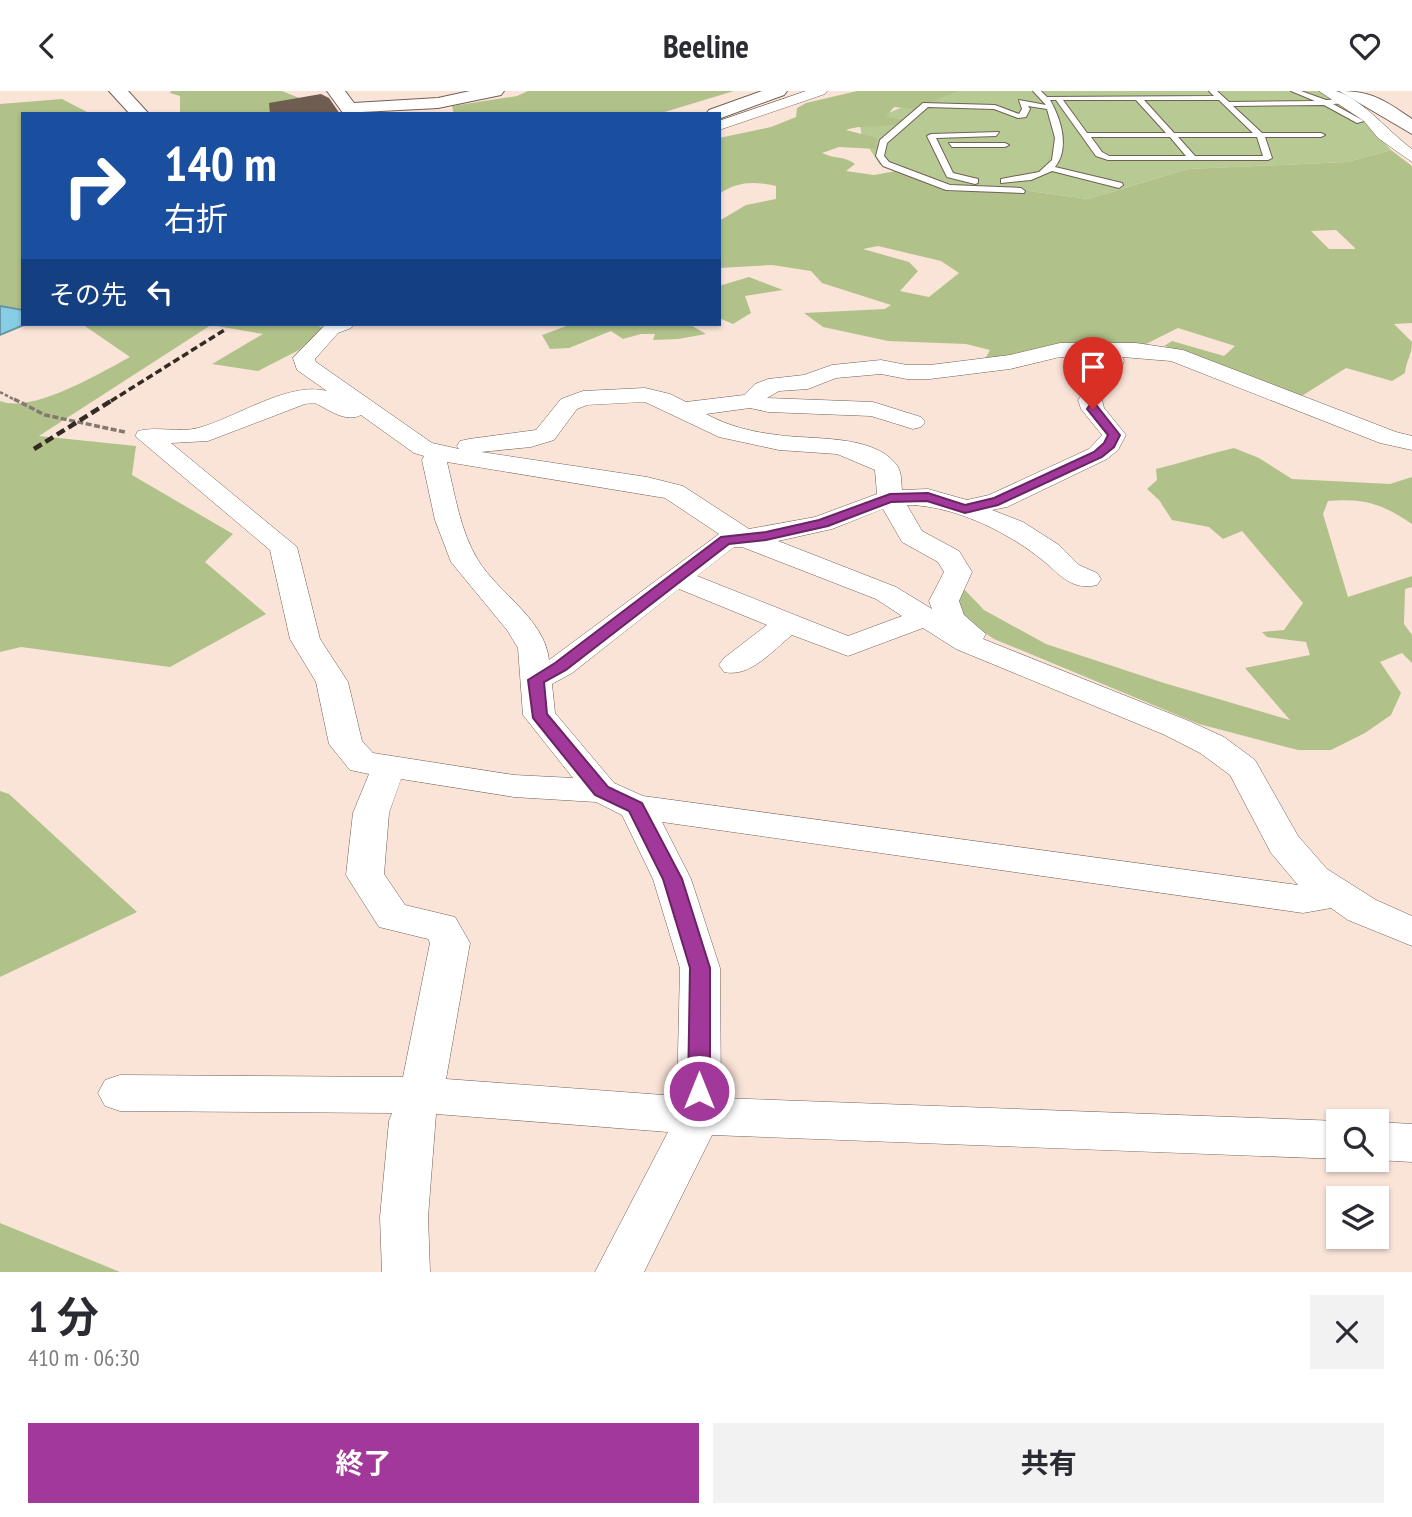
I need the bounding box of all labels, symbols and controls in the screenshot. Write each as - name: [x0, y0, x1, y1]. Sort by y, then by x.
- text: Beeline: [663, 25, 749, 67]
- icon: back: [28, 27, 66, 65]
- icon: heart: [1346, 27, 1384, 65]
- text: 140 m: [164, 131, 277, 195]
- icon: right: [49, 140, 140, 231]
- text: 右折: [164, 197, 228, 239]
- icon: left: [141, 273, 179, 311]
- text: その先: [49, 278, 127, 311]
- pin: [1063, 337, 1123, 409]
- icon: arrive: [1074, 348, 1112, 386]
- position arrow: [662, 1054, 736, 1128]
- map controls: [1326, 1109, 1389, 1249]
- button: search: [1326, 1109, 1389, 1172]
- button: layers: [1326, 1186, 1389, 1249]
- text: 1 分: [28, 1289, 99, 1344]
- button: close: [1310, 1295, 1384, 1369]
- text: 410 m · 06:30: [28, 1343, 140, 1372]
- button: 終了: [28, 1423, 699, 1503]
- button: 共有: [713, 1423, 1384, 1503]

